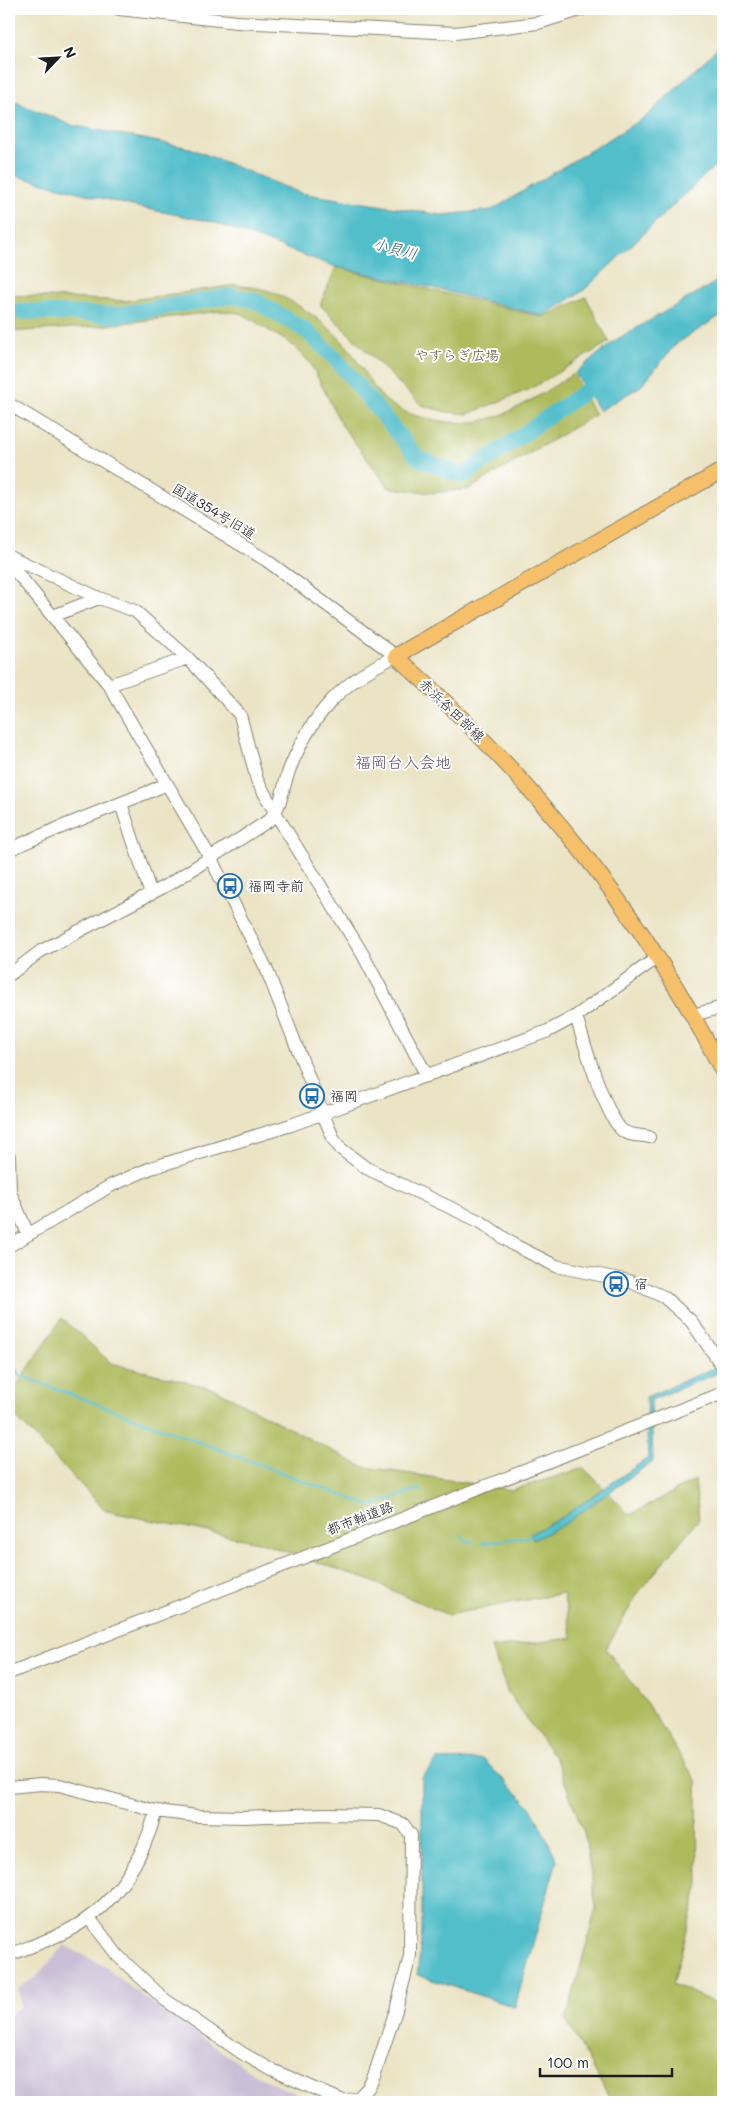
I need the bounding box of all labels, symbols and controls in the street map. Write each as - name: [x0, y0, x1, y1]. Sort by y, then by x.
- north arrow: [32, 32, 82, 82]
- text: N: [59, 43, 81, 61]
- water label: 小貝川: [371, 233, 420, 264]
- park label: やすらぎ広場: [415, 345, 499, 364]
- street label: 国道354号旧道: [169, 478, 260, 543]
- street label: 赤浜谷田部線: [416, 674, 489, 746]
- district label: 福岡台入会地: [355, 751, 451, 772]
- bus stop icon: 福岡寺前: [217, 873, 243, 899]
- place label: 福岡寺前: [248, 876, 304, 895]
- bus stop icon: 福岡: [299, 1083, 325, 1109]
- place label: 福岡: [330, 1086, 358, 1105]
- bus stop icon: 宿: [603, 1271, 629, 1297]
- place label: 宿: [634, 1274, 648, 1293]
- street label: 都市軸道路: [324, 1496, 396, 1539]
- scale bar: [540, 2046, 672, 2078]
- text: 100 m: [547, 2052, 589, 2072]

